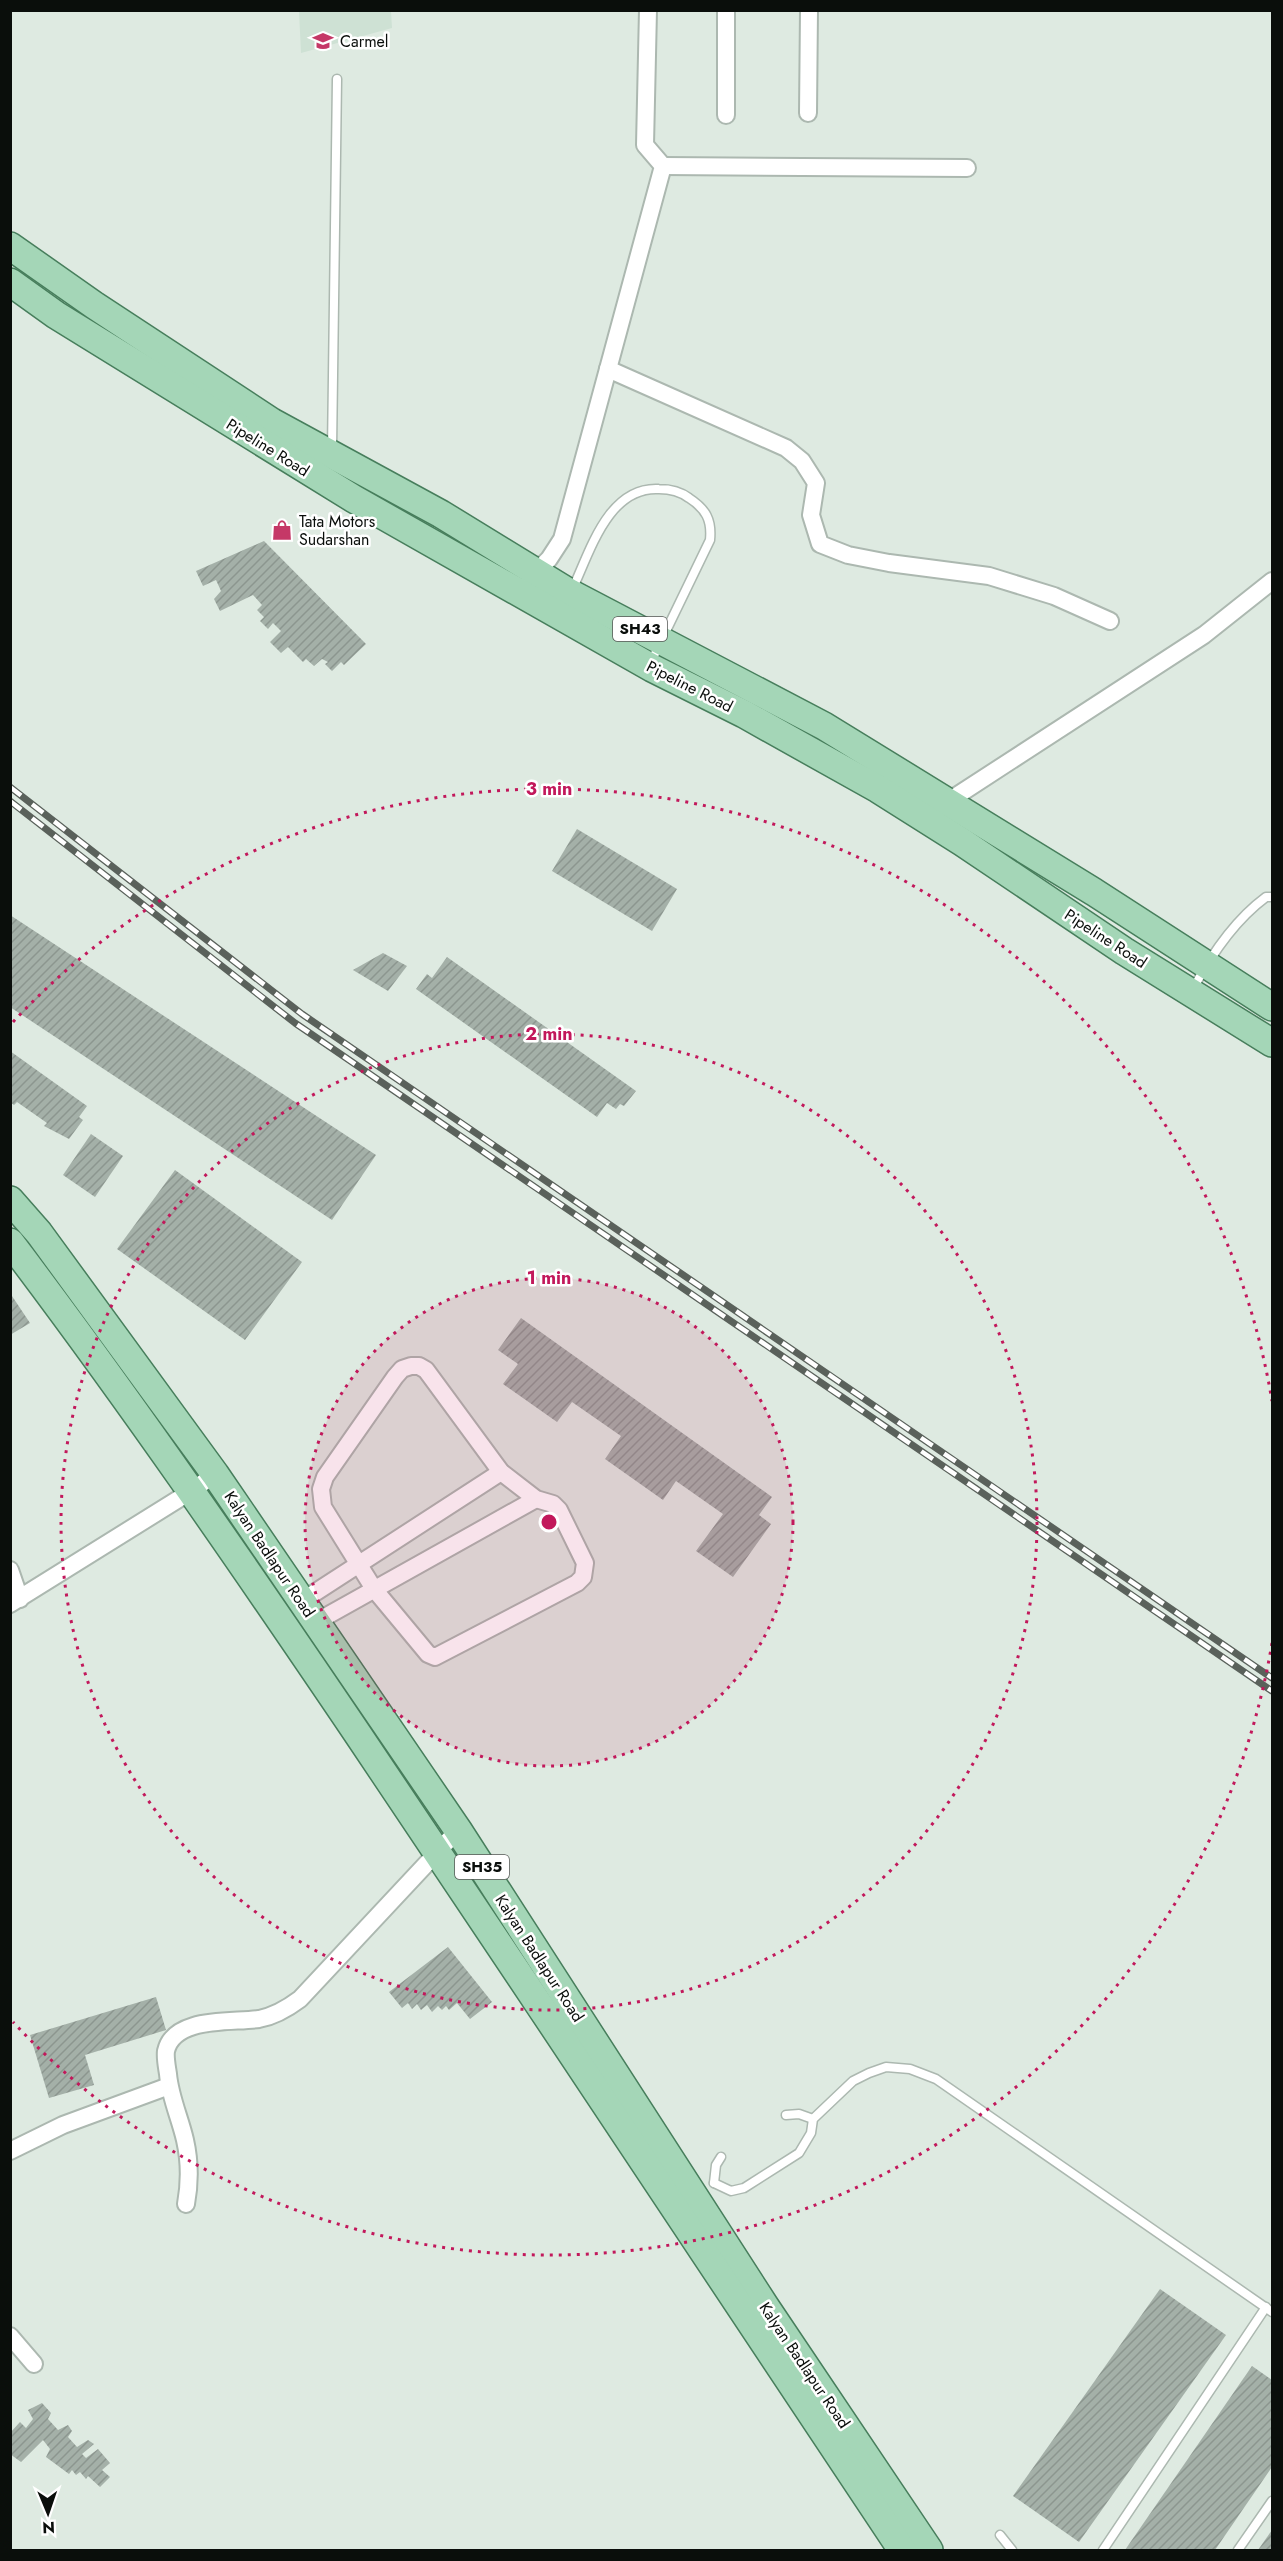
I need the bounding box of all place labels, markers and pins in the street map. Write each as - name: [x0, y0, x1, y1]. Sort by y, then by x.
- school or university icon: Carmel: [311, 29, 335, 53]
- place label: Carmel: [340, 30, 389, 53]
- place label: Tata Motors Sudarshan: [299, 510, 375, 551]
- shop icon: Tata Motors Sudarshan: [270, 518, 294, 542]
- centre of rings: [539, 1512, 559, 1532]

